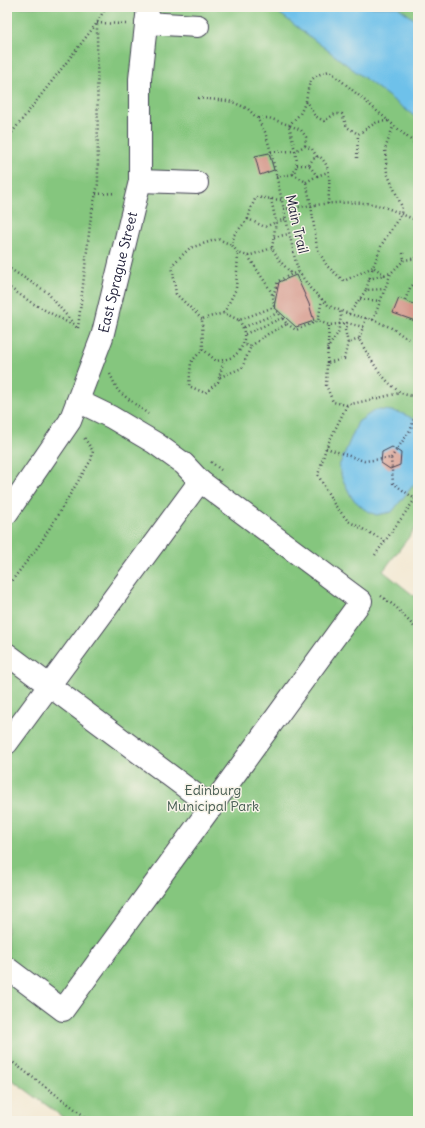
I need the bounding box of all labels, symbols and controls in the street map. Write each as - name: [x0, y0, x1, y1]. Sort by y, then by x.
- street label: Main Trail: [281, 193, 313, 255]
- street label: East Sprague Street: [94, 210, 141, 335]
- park label: Edinburg Municipal Park: [167, 781, 259, 815]

